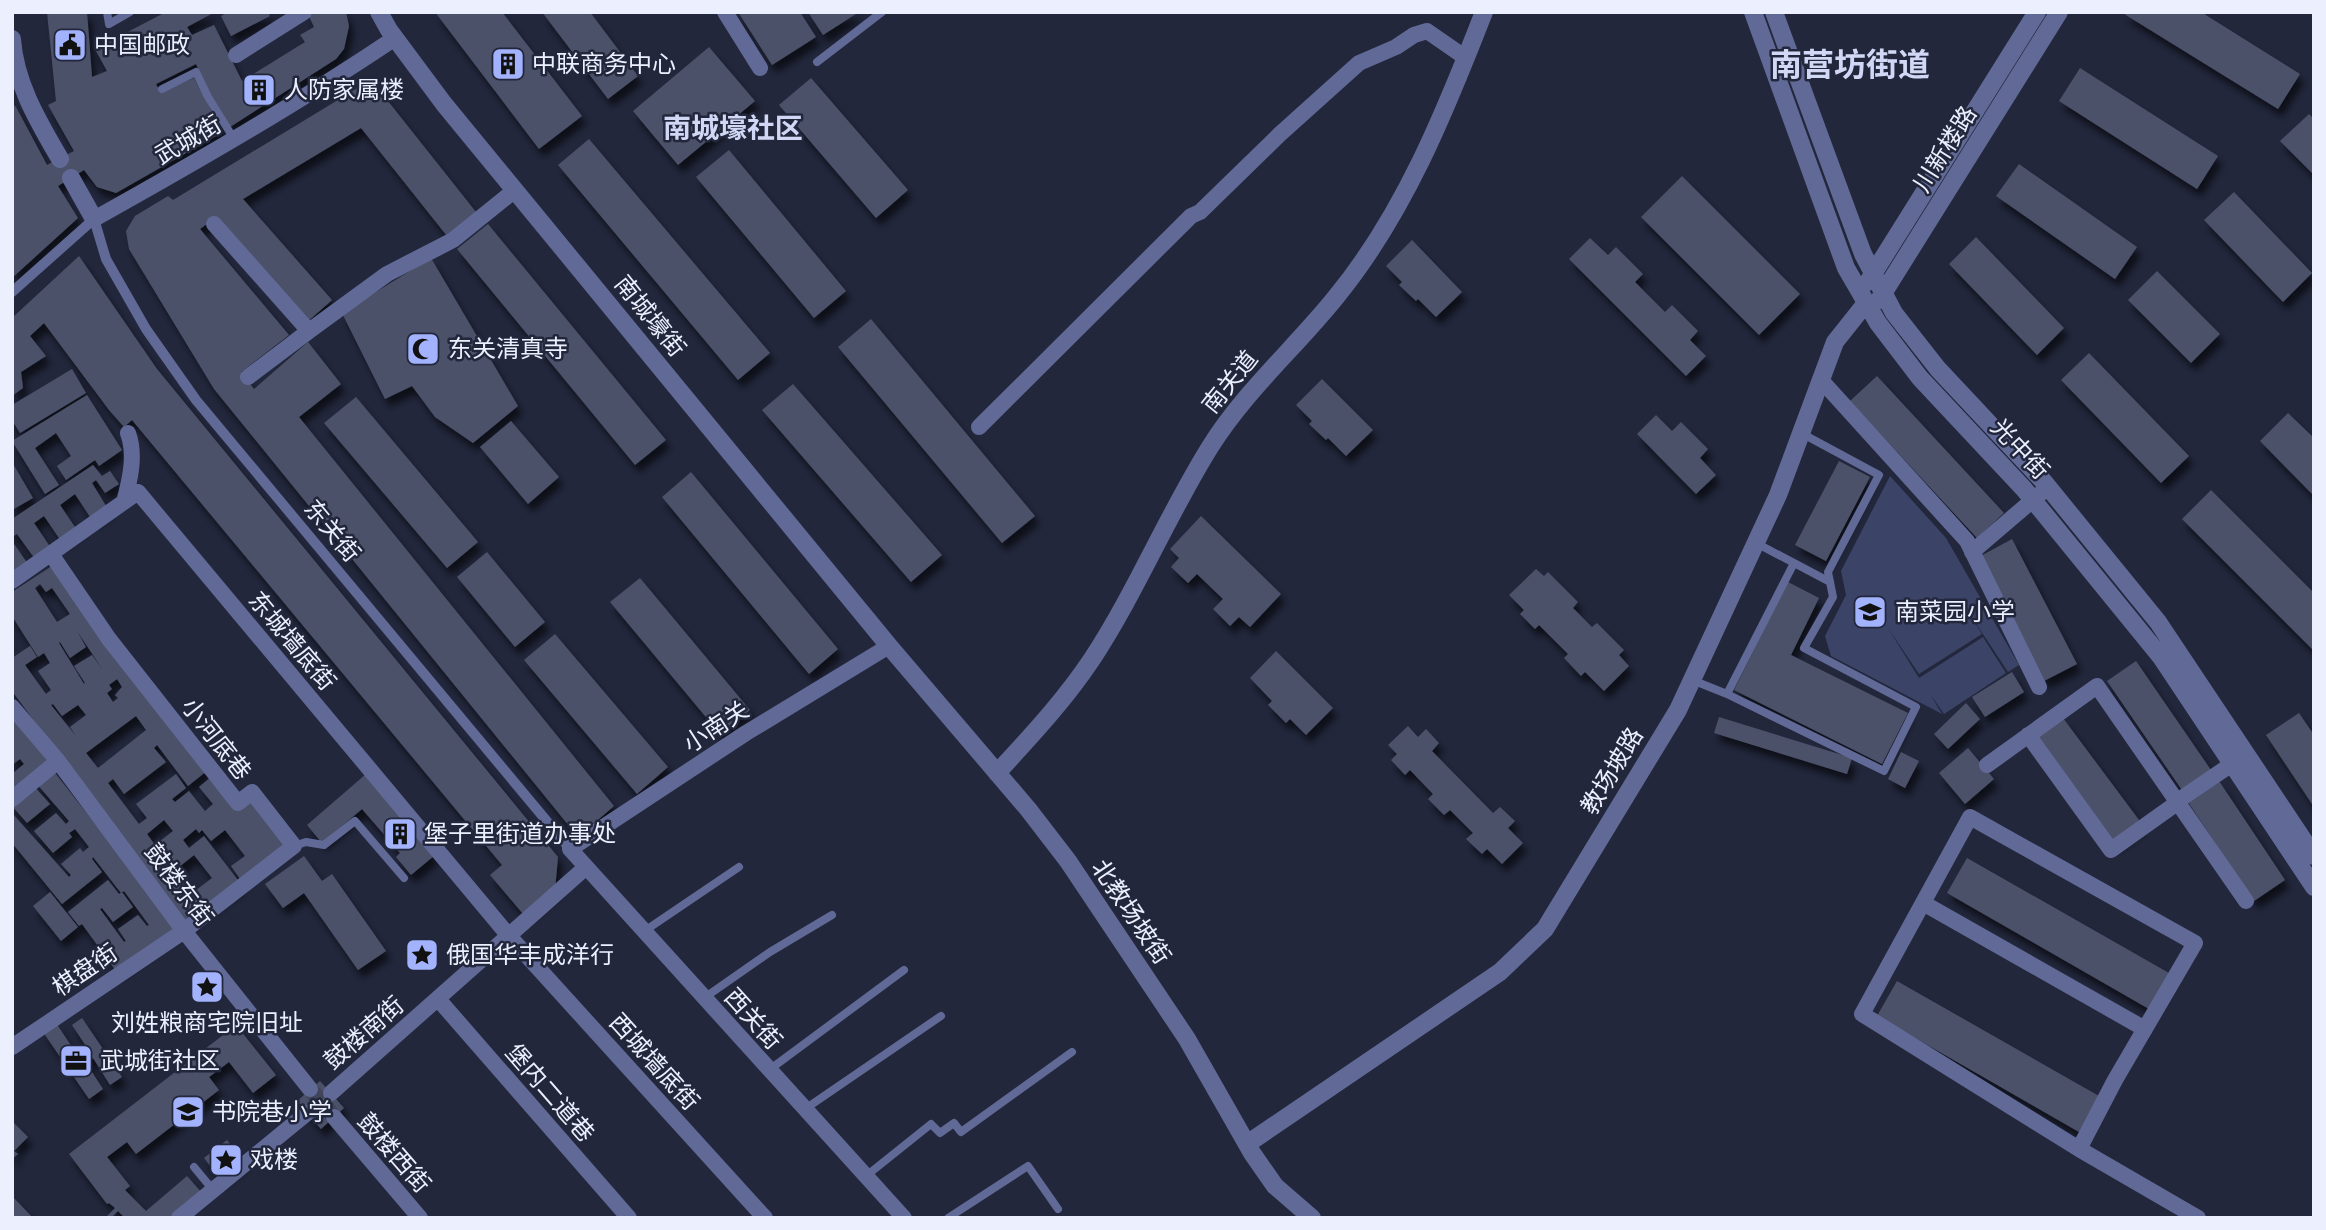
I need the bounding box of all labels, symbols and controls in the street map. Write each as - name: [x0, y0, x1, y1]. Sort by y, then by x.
- public building icon: 中国邮政: [51, 26, 89, 64]
- place label: 中国邮政: [94, 30, 190, 59]
- building icon: 中联商务中心: [489, 45, 527, 83]
- district label: 南营坊街道: [1770, 46, 1930, 84]
- place label: 中联商务中心: [532, 49, 676, 78]
- building icon: 人防家属楼: [240, 71, 278, 109]
- place label: 人防家属楼: [284, 75, 404, 104]
- street label: 川新楼路: [1907, 100, 1982, 197]
- street label: 武城街: [149, 109, 226, 170]
- district label: 南城壕社区: [663, 112, 803, 145]
- street label: 南城壕街: [609, 269, 692, 362]
- mosque icon: 东关清真寺: [404, 330, 442, 368]
- place label: 东关清真寺: [448, 334, 568, 363]
- street label: 南关道: [1196, 345, 1264, 419]
- street label: 光中街: [1985, 412, 2056, 485]
- street label: 东关街: [298, 494, 367, 568]
- street label: 东城墙底街: [243, 585, 342, 696]
- school or university icon: 南菜园小学: [1851, 593, 1889, 631]
- place label: 南菜园小学: [1895, 597, 2015, 626]
- street label: 小河底巷: [175, 692, 257, 785]
- street label: 小南关: [678, 695, 754, 758]
- street label: 教场坡路: [1574, 722, 1649, 819]
- building icon: 堡子里街道办事处: [381, 815, 419, 853]
- place label: 堡子里街道办事处: [424, 819, 616, 848]
- street label: 鼓楼东街: [139, 838, 220, 932]
- street label: 北教场坡街: [1086, 854, 1177, 970]
- place icon: 俄国华丰成洋行: [403, 936, 441, 974]
- street label: 棋盘街: [47, 937, 123, 1002]
- place label: 俄国华丰成洋行: [446, 940, 614, 969]
- place icon: 刘姓粮商宅院旧址: [188, 968, 226, 1006]
- street label: 西关街: [719, 982, 788, 1055]
- street label: 鼓楼南街: [318, 990, 409, 1075]
- street label: 西城墙底街: [603, 1007, 705, 1116]
- place label: 刘姓粮商宅院旧址: [111, 1008, 303, 1037]
- street label: 堡内二道巷: [500, 1038, 601, 1147]
- office icon: 武城街社区: [57, 1042, 95, 1080]
- place label: 武城街社区: [100, 1046, 220, 1075]
- school or university icon: 书院巷小学: [169, 1093, 207, 1131]
- place label: 书院巷小学: [212, 1097, 332, 1126]
- street label: 鼓楼西街: [352, 1107, 437, 1198]
- place icon: 戏楼: [207, 1141, 245, 1179]
- place label: 戏楼: [250, 1145, 298, 1174]

